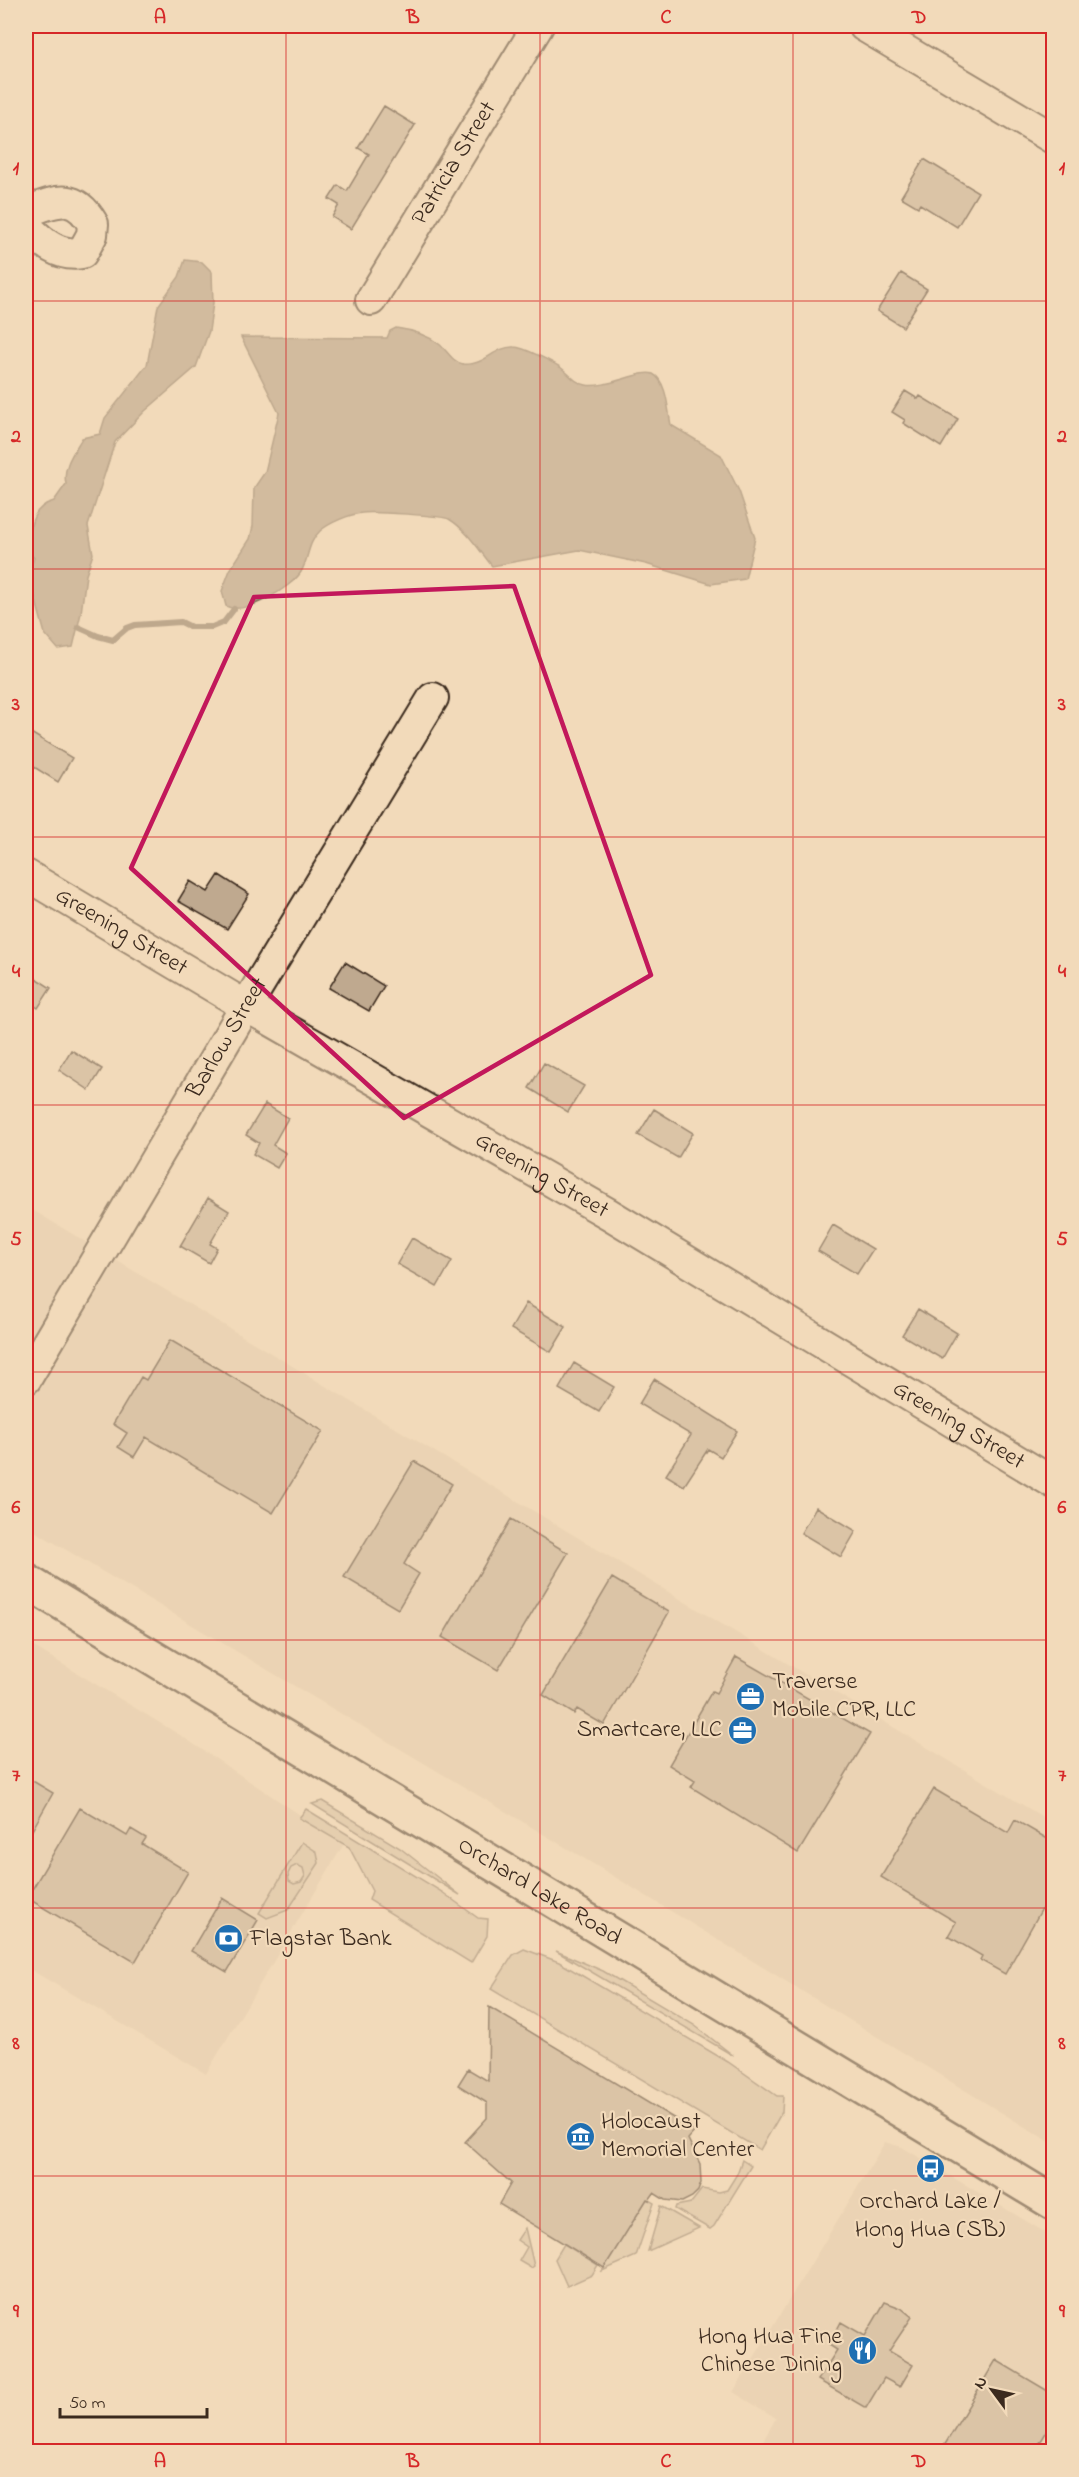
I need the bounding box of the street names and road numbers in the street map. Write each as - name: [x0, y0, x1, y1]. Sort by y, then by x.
- street label: Patricia Street: [403, 95, 506, 232]
- street label: Greening Street: [48, 879, 195, 985]
- street label: Barlow Street: [177, 971, 277, 1106]
- street label: Greening Street: [468, 1123, 615, 1228]
- street label: Greening Street: [886, 1372, 1032, 1479]
- street label: Orchard Lake Road: [450, 1828, 629, 1955]

